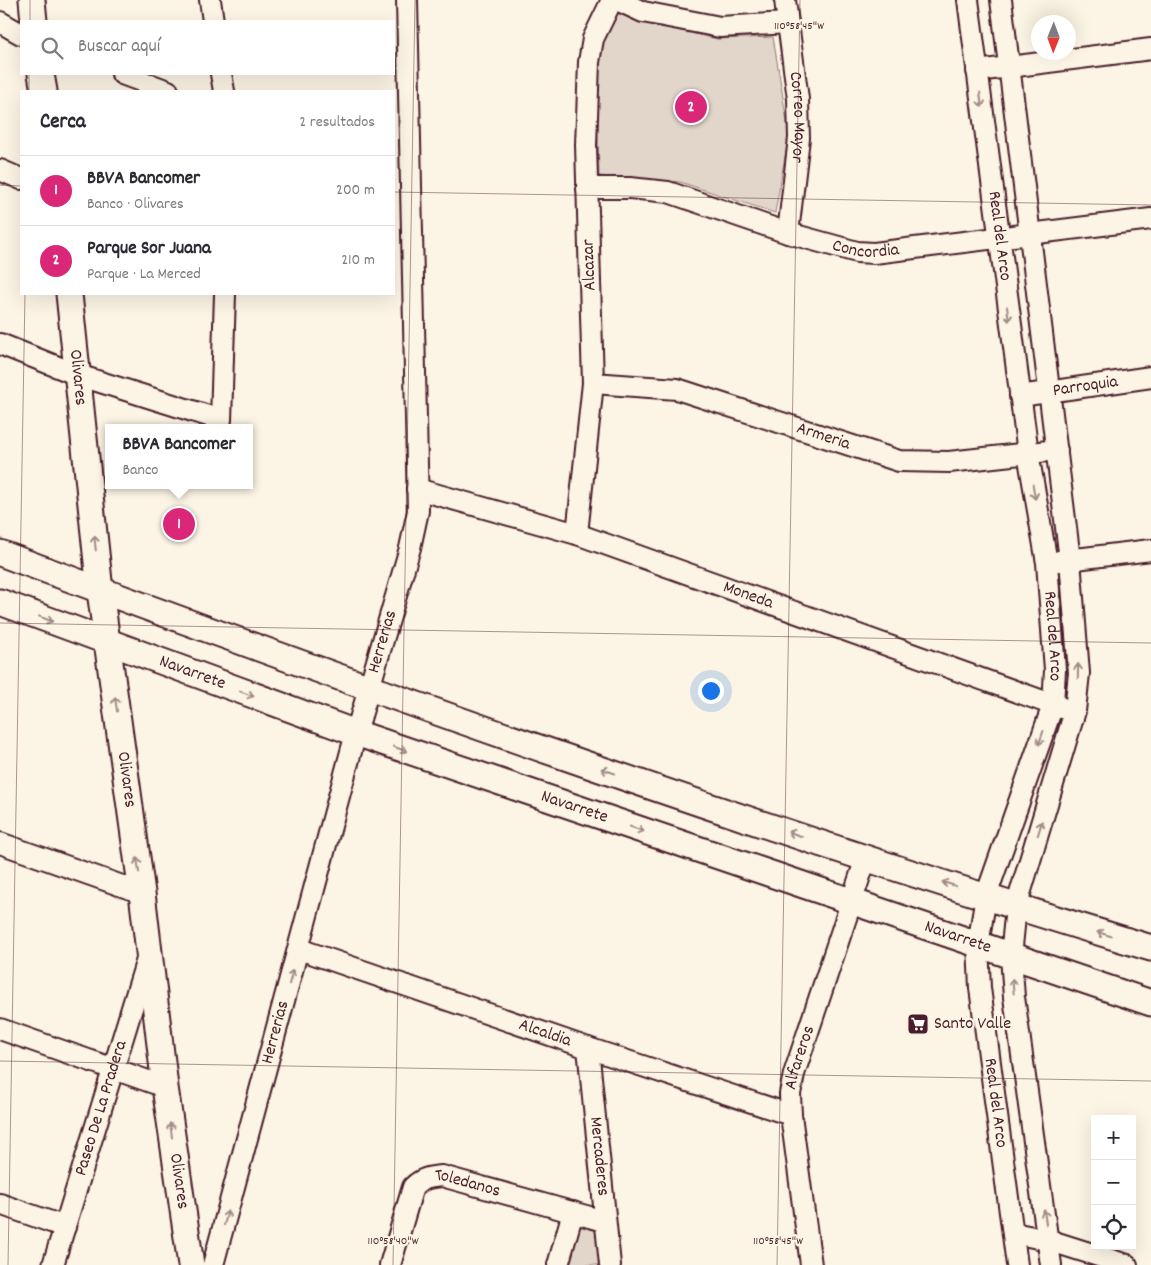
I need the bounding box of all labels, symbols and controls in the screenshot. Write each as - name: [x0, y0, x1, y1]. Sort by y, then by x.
- north arrow: [1031, 15, 1076, 60]
- text: 110°58'45"W: [774, 18, 824, 35]
- search box: [20, 20, 395, 75]
- icon: search: [38, 34, 66, 62]
- text: Buscar aquí: [78, 34, 160, 61]
- street label: Correo Mayor: [782, 70, 812, 164]
- pin: 2: [675, 88, 707, 126]
- one-way arrow: [976, 92, 986, 108]
- text: Cerca: [40, 108, 86, 138]
- text: 2 resultados: [299, 111, 375, 134]
- text: BBVA Bancomer: [87, 166, 200, 193]
- text: 1: [54, 179, 58, 202]
- text: 200 m: [336, 179, 375, 202]
- street label: Real del Arco: [981, 190, 1018, 282]
- text: Banco · Olivares: [87, 193, 184, 216]
- street label: Concordia: [829, 233, 901, 266]
- text: Parque Sor Juana: [87, 236, 211, 263]
- street label: Alcazar: [577, 238, 603, 291]
- text: 2: [53, 249, 60, 272]
- text: 210 m: [341, 249, 375, 272]
- text: Parque · La Merced: [87, 263, 201, 286]
- one-way arrow: [1004, 305, 1014, 321]
- street label: Olivares: [62, 348, 93, 407]
- street label: Parroquia: [1051, 369, 1120, 404]
- street label: Armeria: [793, 416, 854, 457]
- popup: [105, 424, 253, 489]
- text: BBVA Bancomer: [122, 432, 236, 459]
- text: Banco: [122, 459, 158, 482]
- one-way arrow: [1030, 483, 1040, 499]
- pin: 1: [163, 505, 195, 543]
- one-way arrow: [90, 535, 100, 551]
- street label: Moneda: [720, 575, 777, 616]
- street label: Real del Arco: [1037, 590, 1068, 682]
- street label: Herrerias: [362, 607, 404, 676]
- one-way arrow: [37, 615, 53, 624]
- street label: Navarrete: [156, 649, 229, 697]
- one-way arrow: [1074, 663, 1083, 679]
- your location: [698, 678, 724, 704]
- one-way arrow: [239, 690, 255, 699]
- one-way arrow: [111, 696, 121, 712]
- one-way arrow: [1036, 730, 1045, 746]
- one-way arrow: [392, 744, 408, 754]
- street label: Olivares: [110, 750, 142, 809]
- one-way arrow: [600, 765, 616, 775]
- street label: Navarrete: [538, 784, 611, 830]
- one-way arrow: [1035, 820, 1045, 836]
- one-way arrow: [629, 825, 644, 834]
- one-way arrow: [788, 829, 803, 838]
- one-way arrow: [133, 857, 143, 873]
- one-way arrow: [942, 879, 958, 889]
- street label: Navarrete: [921, 914, 995, 960]
- one-way arrow: [1097, 928, 1113, 938]
- one-way arrow: [287, 969, 297, 985]
- one-way arrow: [1009, 979, 1018, 995]
- street label: Herrerias: [255, 998, 296, 1067]
- supermarket icon: Santo Valle: [906, 1012, 930, 1036]
- place label: Santo Valle: [934, 1012, 1011, 1037]
- street label: Alcaldia: [515, 1013, 575, 1054]
- street label: Alfareros: [779, 1022, 822, 1092]
- street label: Paseo De La Pradera: [69, 1037, 134, 1179]
- street label: Real del Arco: [977, 1057, 1014, 1149]
- map controls: [1091, 1115, 1136, 1250]
- button: +: [1091, 1115, 1136, 1160]
- street label: Mercaderes: [583, 1116, 615, 1197]
- one-way arrow: [166, 1123, 176, 1139]
- street label: Olivares: [162, 1152, 195, 1211]
- button: −: [1091, 1160, 1136, 1205]
- street label: Toledanos: [434, 1163, 503, 1204]
- button: locate: [1091, 1205, 1136, 1250]
- one-way arrow: [1040, 1209, 1050, 1225]
- one-way arrow: [222, 1210, 231, 1226]
- text: 110°58'40"W: [367, 1233, 419, 1250]
- text: 110°58'45"W: [753, 1233, 803, 1250]

